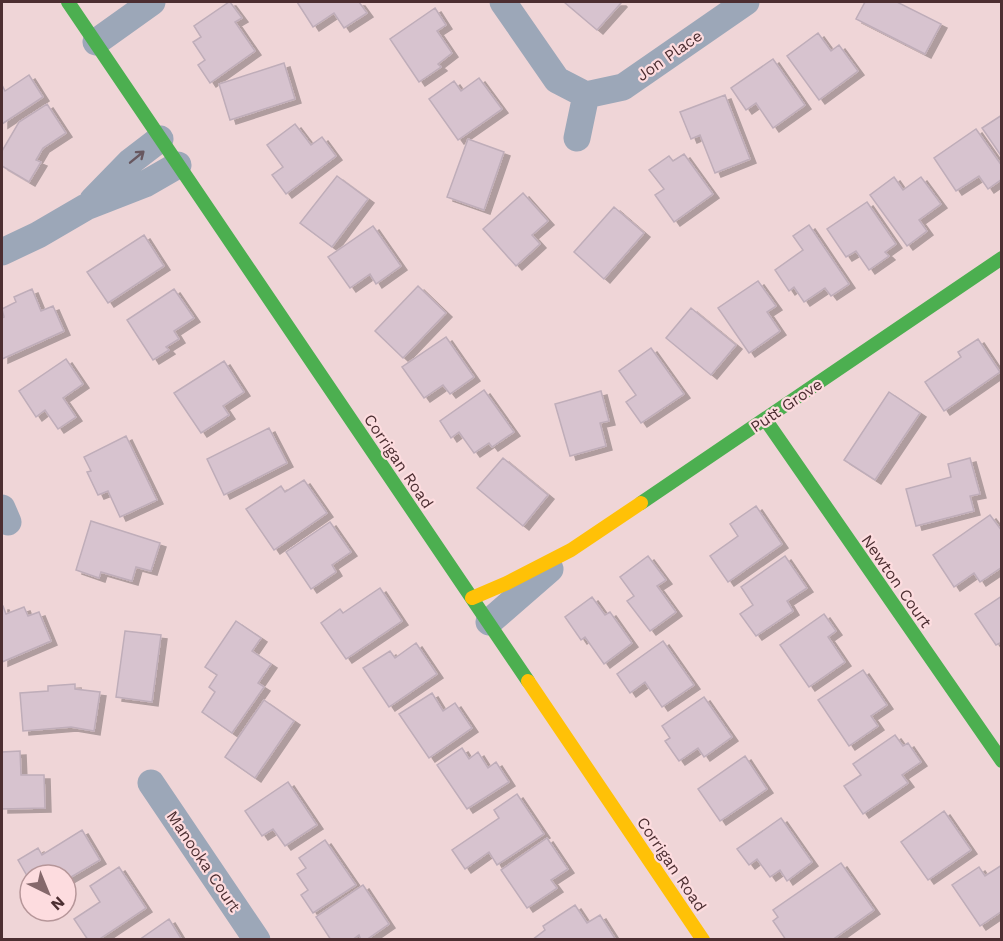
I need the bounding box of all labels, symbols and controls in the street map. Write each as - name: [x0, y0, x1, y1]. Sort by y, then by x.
- street label: Jon Place: [633, 26, 706, 85]
- one-way arrow: [129, 150, 144, 164]
- street label: Putt Grove: [747, 374, 826, 436]
- street label: Corrigan Road: [360, 410, 437, 512]
- street label: Newton Court: [858, 531, 936, 632]
- street label: Manooka Court: [163, 807, 245, 916]
- street label: Corrigan Road: [633, 813, 710, 915]
- north arrow: [18, 863, 78, 923]
- text: N: [47, 893, 69, 915]

